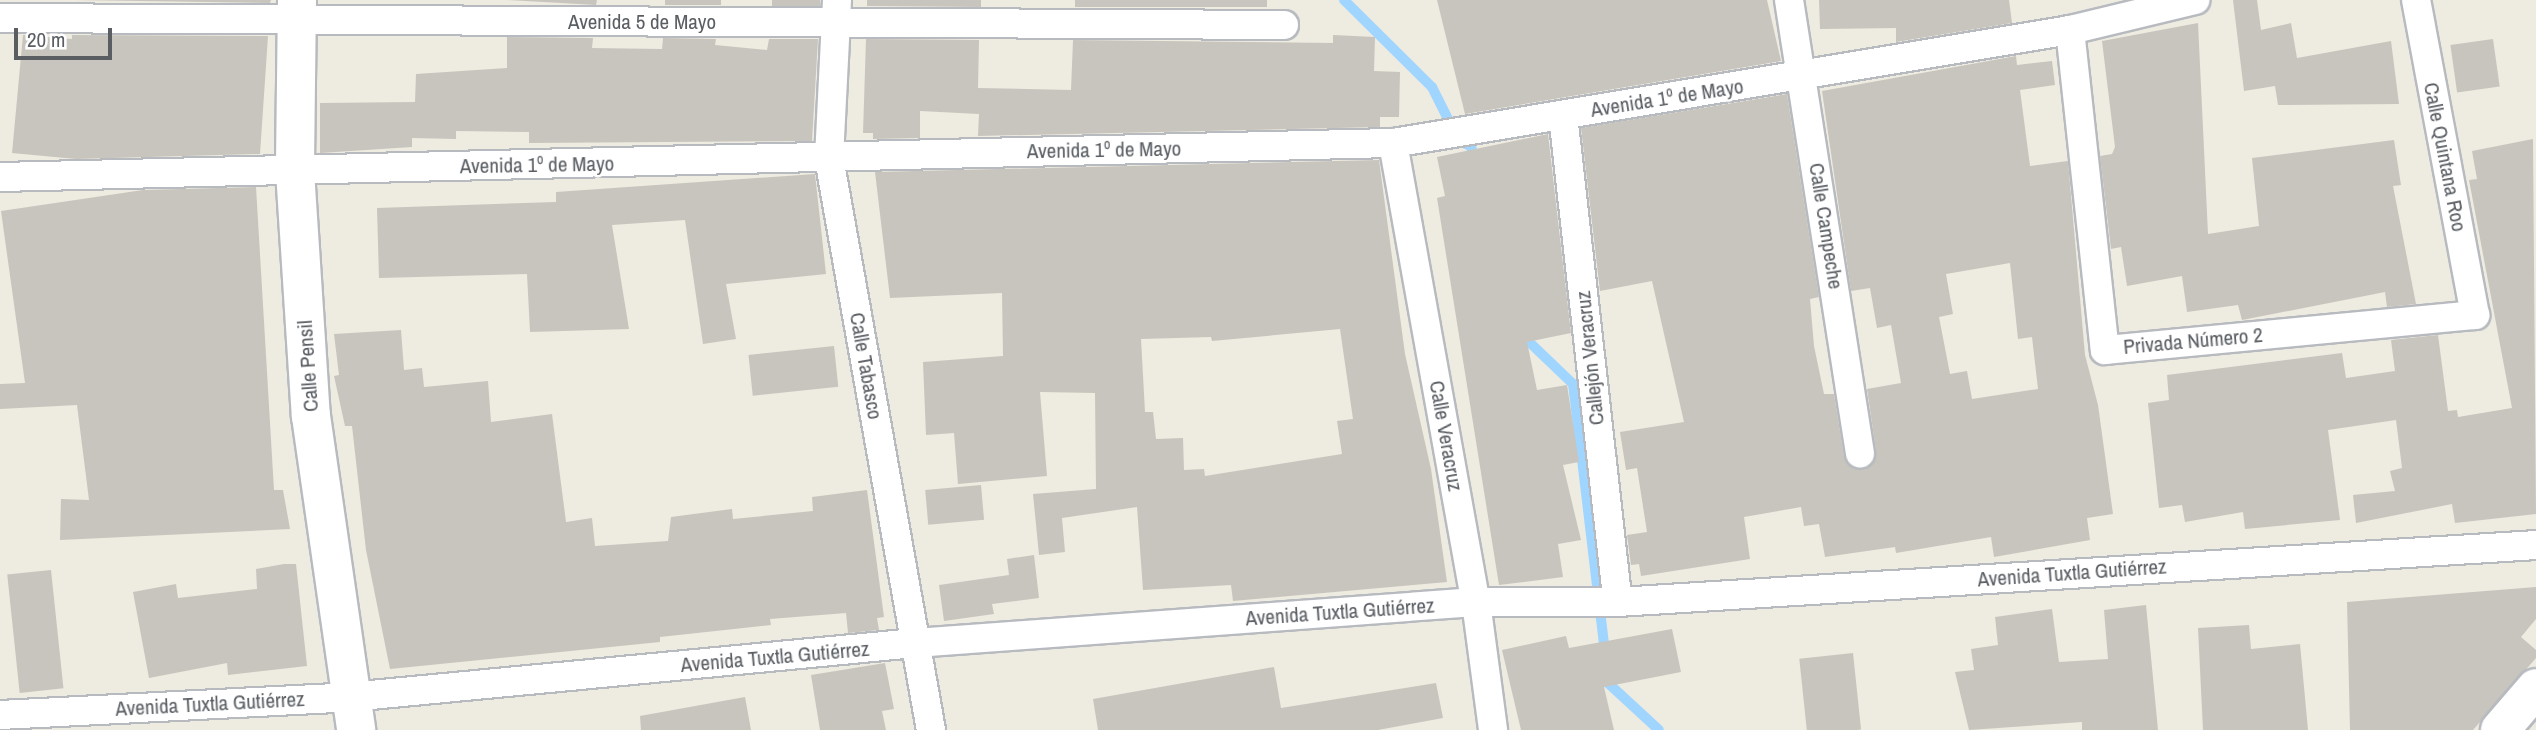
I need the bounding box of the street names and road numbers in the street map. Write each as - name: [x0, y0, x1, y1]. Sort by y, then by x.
- street label: Avenida 5 de Mayo: [568, 9, 716, 35]
- street label: Avenida 1º de Mayo: [1589, 73, 1745, 123]
- street label: Calle Quintana Roo: [2418, 80, 2472, 234]
- street label: Avenida 1º de Mayo: [1027, 136, 1181, 164]
- street label: Avenida 1º de Mayo: [460, 151, 614, 179]
- street label: Calle Campeche: [1804, 161, 1848, 291]
- street label: Callejón Veracruz: [1570, 290, 1610, 426]
- street label: Calle Tabasco: [844, 310, 888, 422]
- street label: Calle Pensil: [292, 319, 324, 413]
- street label: Privada Número 2: [2122, 322, 2264, 360]
- street label: Calle Veracruz: [1424, 379, 1468, 493]
- street label: Avenida Tuxtla Gutiérrez: [1977, 554, 2167, 592]
- street label: Avenida Tuxtla Gutiérrez: [1245, 593, 1435, 631]
- street label: Avenida Tuxtla Gutiérrez: [679, 636, 871, 678]
- street label: Avenida Tuxtla Gutiérrez: [115, 686, 305, 722]

